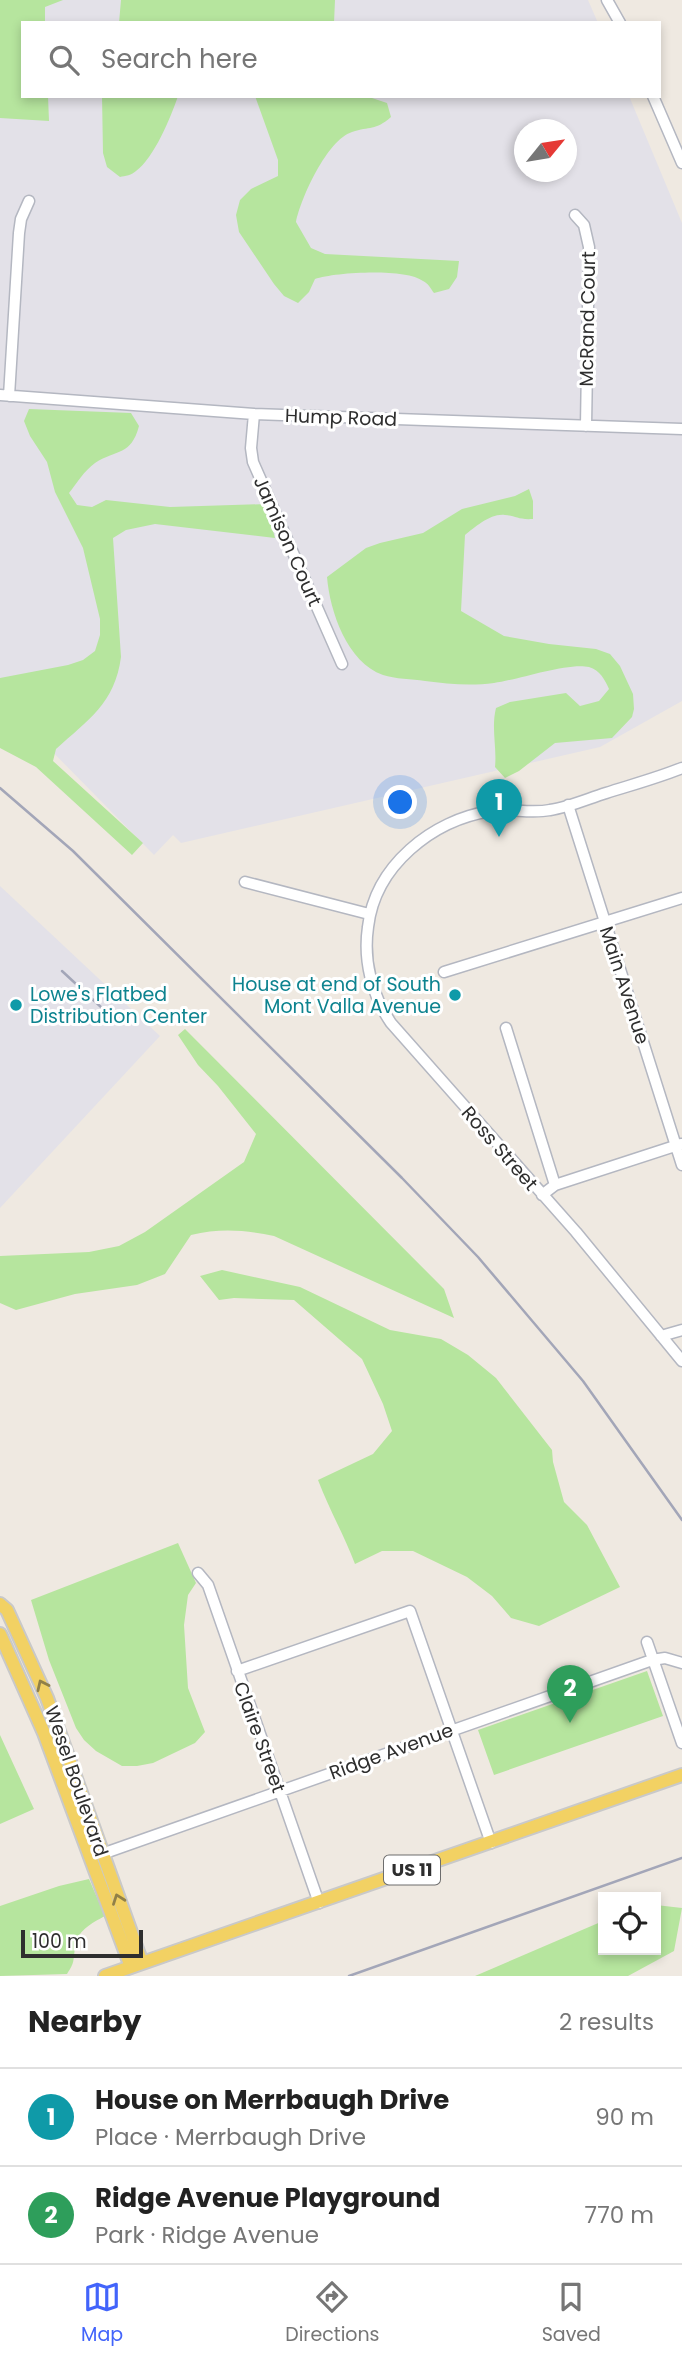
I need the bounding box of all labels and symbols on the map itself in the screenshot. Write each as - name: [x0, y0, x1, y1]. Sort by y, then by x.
- north arrow: [514, 119, 577, 182]
- street label: McRand Court: [573, 251, 602, 387]
- street label: Hump Road: [284, 402, 398, 433]
- street label: Jamison Court: [247, 472, 328, 610]
- pin: 1: [476, 779, 522, 837]
- your location: [383, 785, 417, 819]
- street label: Main Avenue: [593, 923, 656, 1048]
- place label: House at end of South Mont Valla Avenue: [232, 971, 441, 1020]
- place label: Lowe's Flatbed Distribution Center: [30, 981, 207, 1030]
- marker: House at end of South Mont Valla Avenue: [447, 987, 463, 1003]
- marker: Lowe's Flatbed Distribution Center: [8, 997, 24, 1013]
- street label: Ross Street: [455, 1100, 544, 1197]
- pin: 2: [547, 1665, 593, 1723]
- street label: Claire Street: [227, 1678, 292, 1797]
- one-way arrow: [36, 1680, 50, 1692]
- street label: Wesel Boulevard: [38, 1702, 115, 1860]
- street label: Ridge Avenue: [325, 1717, 457, 1786]
- road number: US 11: [384, 1856, 440, 1884]
- one-way arrow: [113, 1894, 127, 1906]
- scale bar: [21, 1927, 144, 1959]

